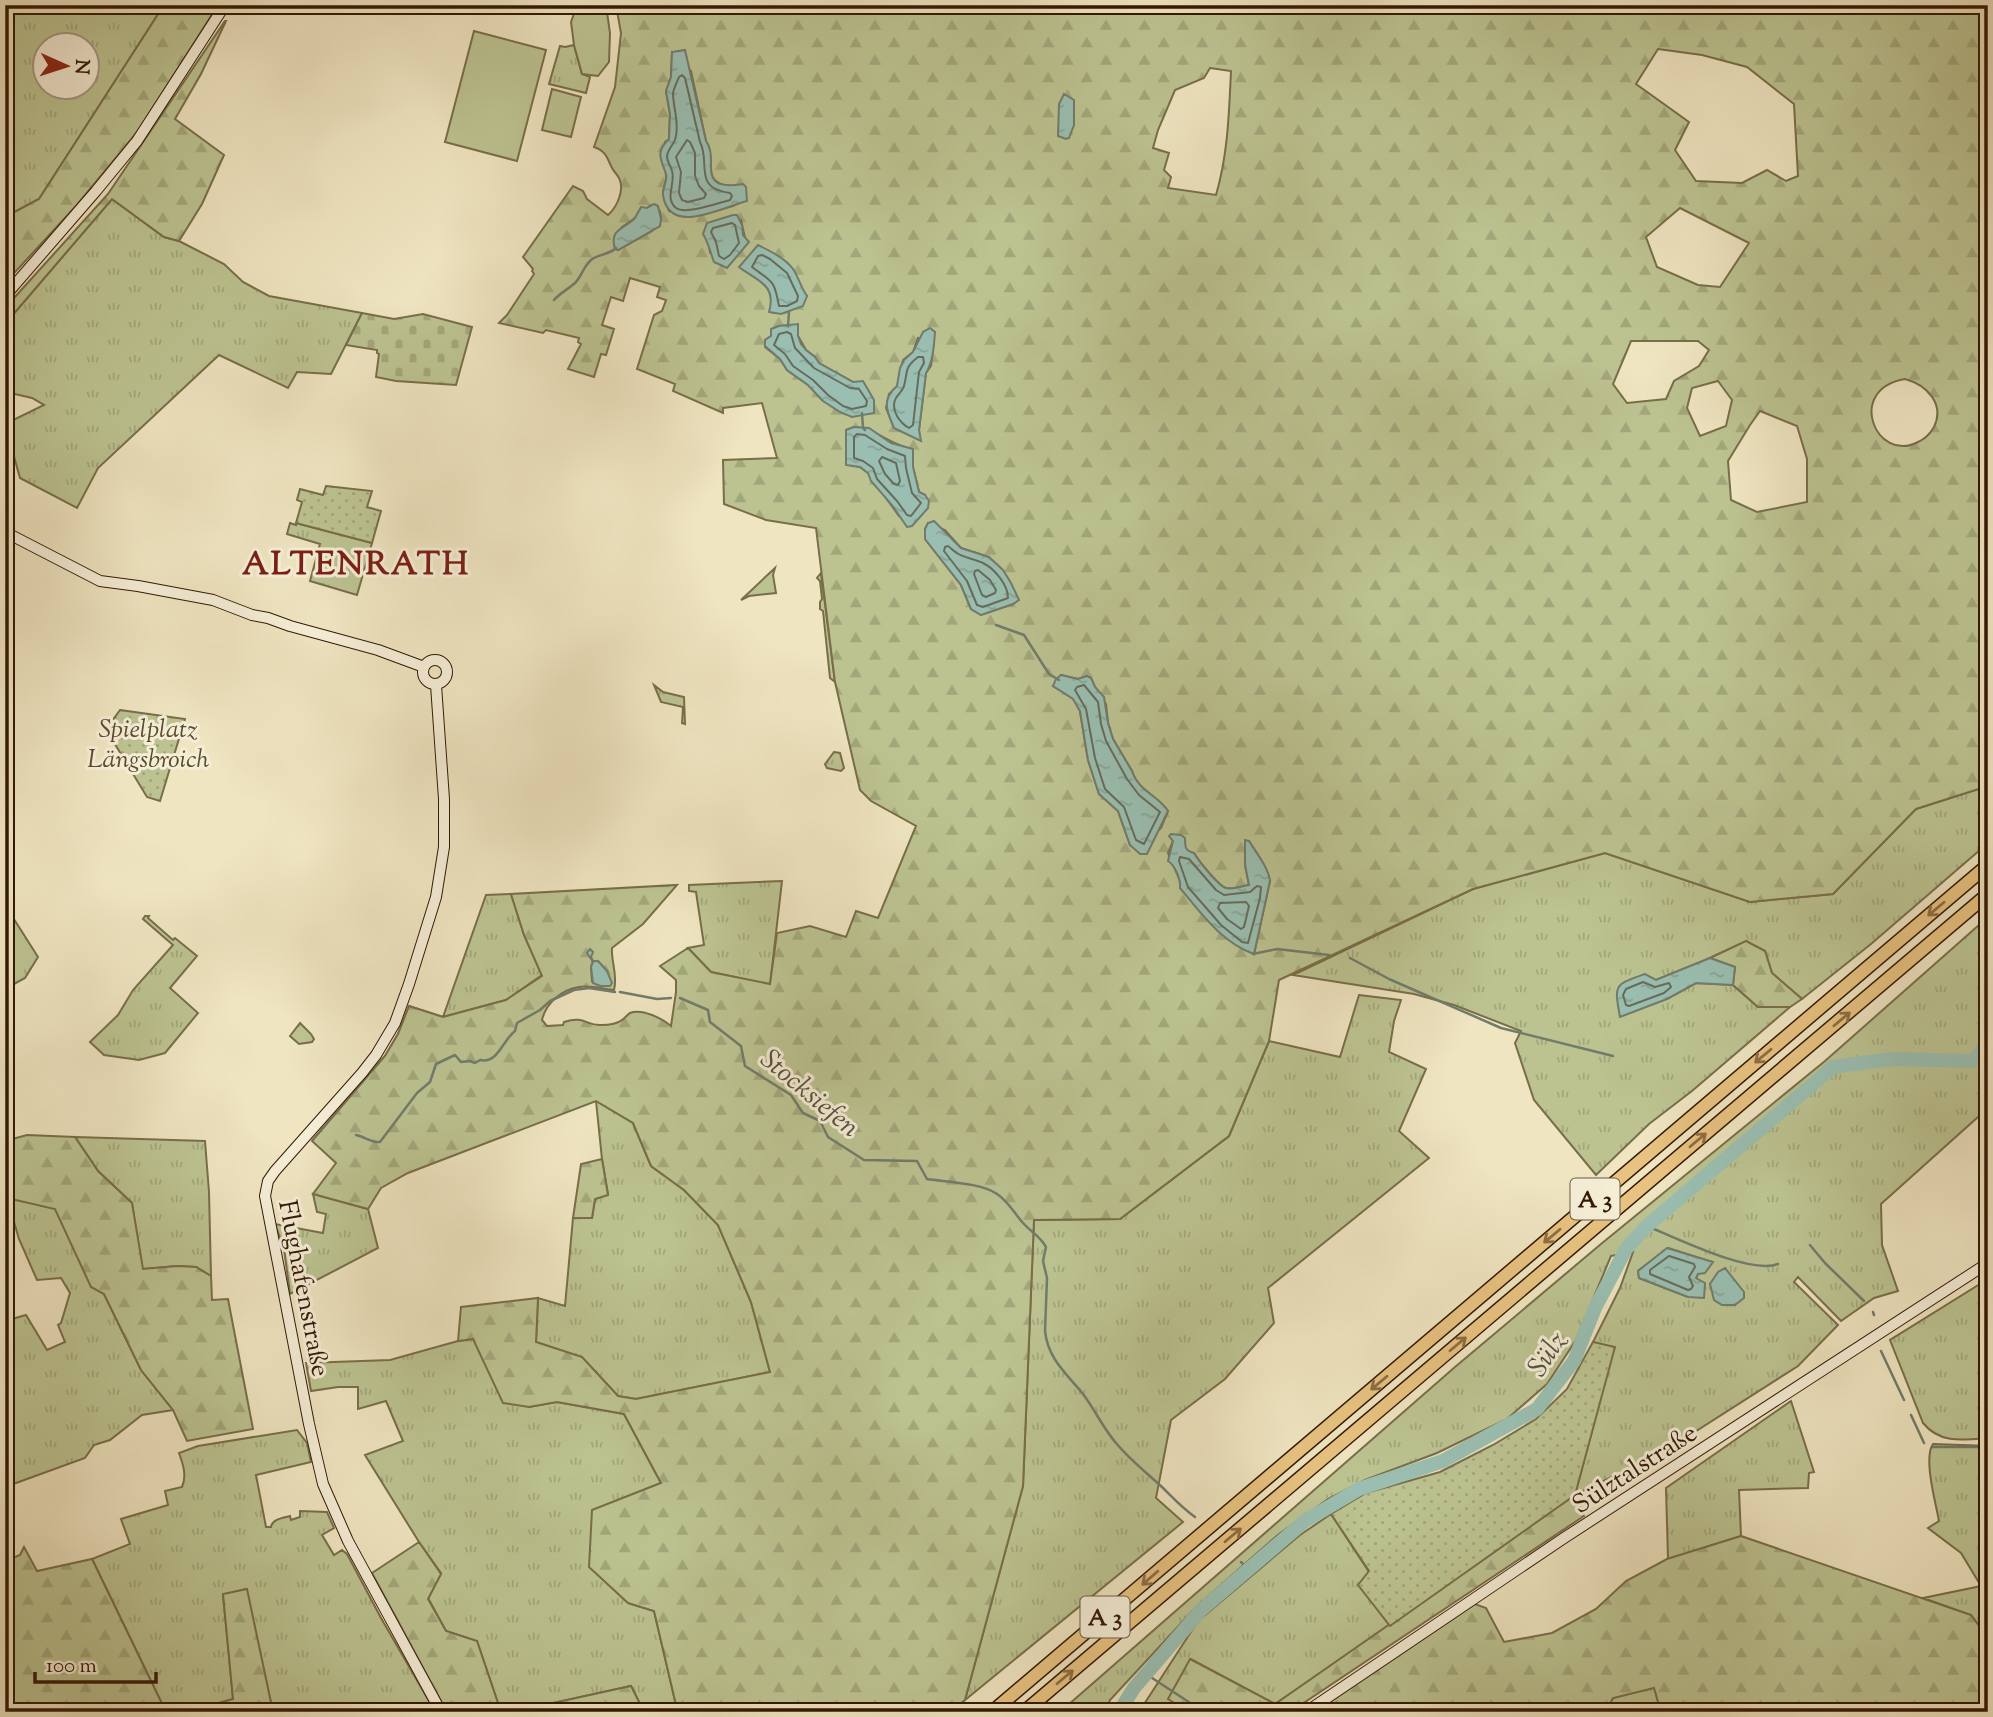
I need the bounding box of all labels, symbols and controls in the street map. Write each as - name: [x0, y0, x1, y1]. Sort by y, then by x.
- north arrow: [32, 32, 102, 102]
- text: N: [67, 58, 94, 75]
- district label: ALTENRATH: [242, 542, 470, 590]
- park label: Spielplatz Längsbroich: [87, 712, 209, 779]
- one-way arrow: [1927, 901, 1945, 917]
- one-way arrow: [1833, 1011, 1851, 1027]
- water label: Stocksiefen: [751, 1041, 868, 1148]
- one-way arrow: [1754, 1049, 1772, 1064]
- one-way arrow: [1689, 1132, 1707, 1148]
- road number: A 3: [1570, 1178, 1620, 1219]
- street label: Flughafenstraße: [267, 1197, 338, 1380]
- one-way arrow: [1543, 1228, 1561, 1244]
- water label: Sülz: [1519, 1324, 1578, 1385]
- one-way arrow: [1449, 1336, 1467, 1352]
- one-way arrow: [1370, 1375, 1388, 1391]
- street label: Sülztalstraße: [1566, 1416, 1705, 1524]
- one-way arrow: [1224, 1527, 1242, 1543]
- one-way arrow: [1142, 1570, 1160, 1586]
- road number: A 3: [1080, 1596, 1130, 1638]
- scale bar: [35, 1640, 156, 1684]
- text: 100 m: [46, 1652, 97, 1682]
- one-way arrow: [1056, 1670, 1074, 1685]

